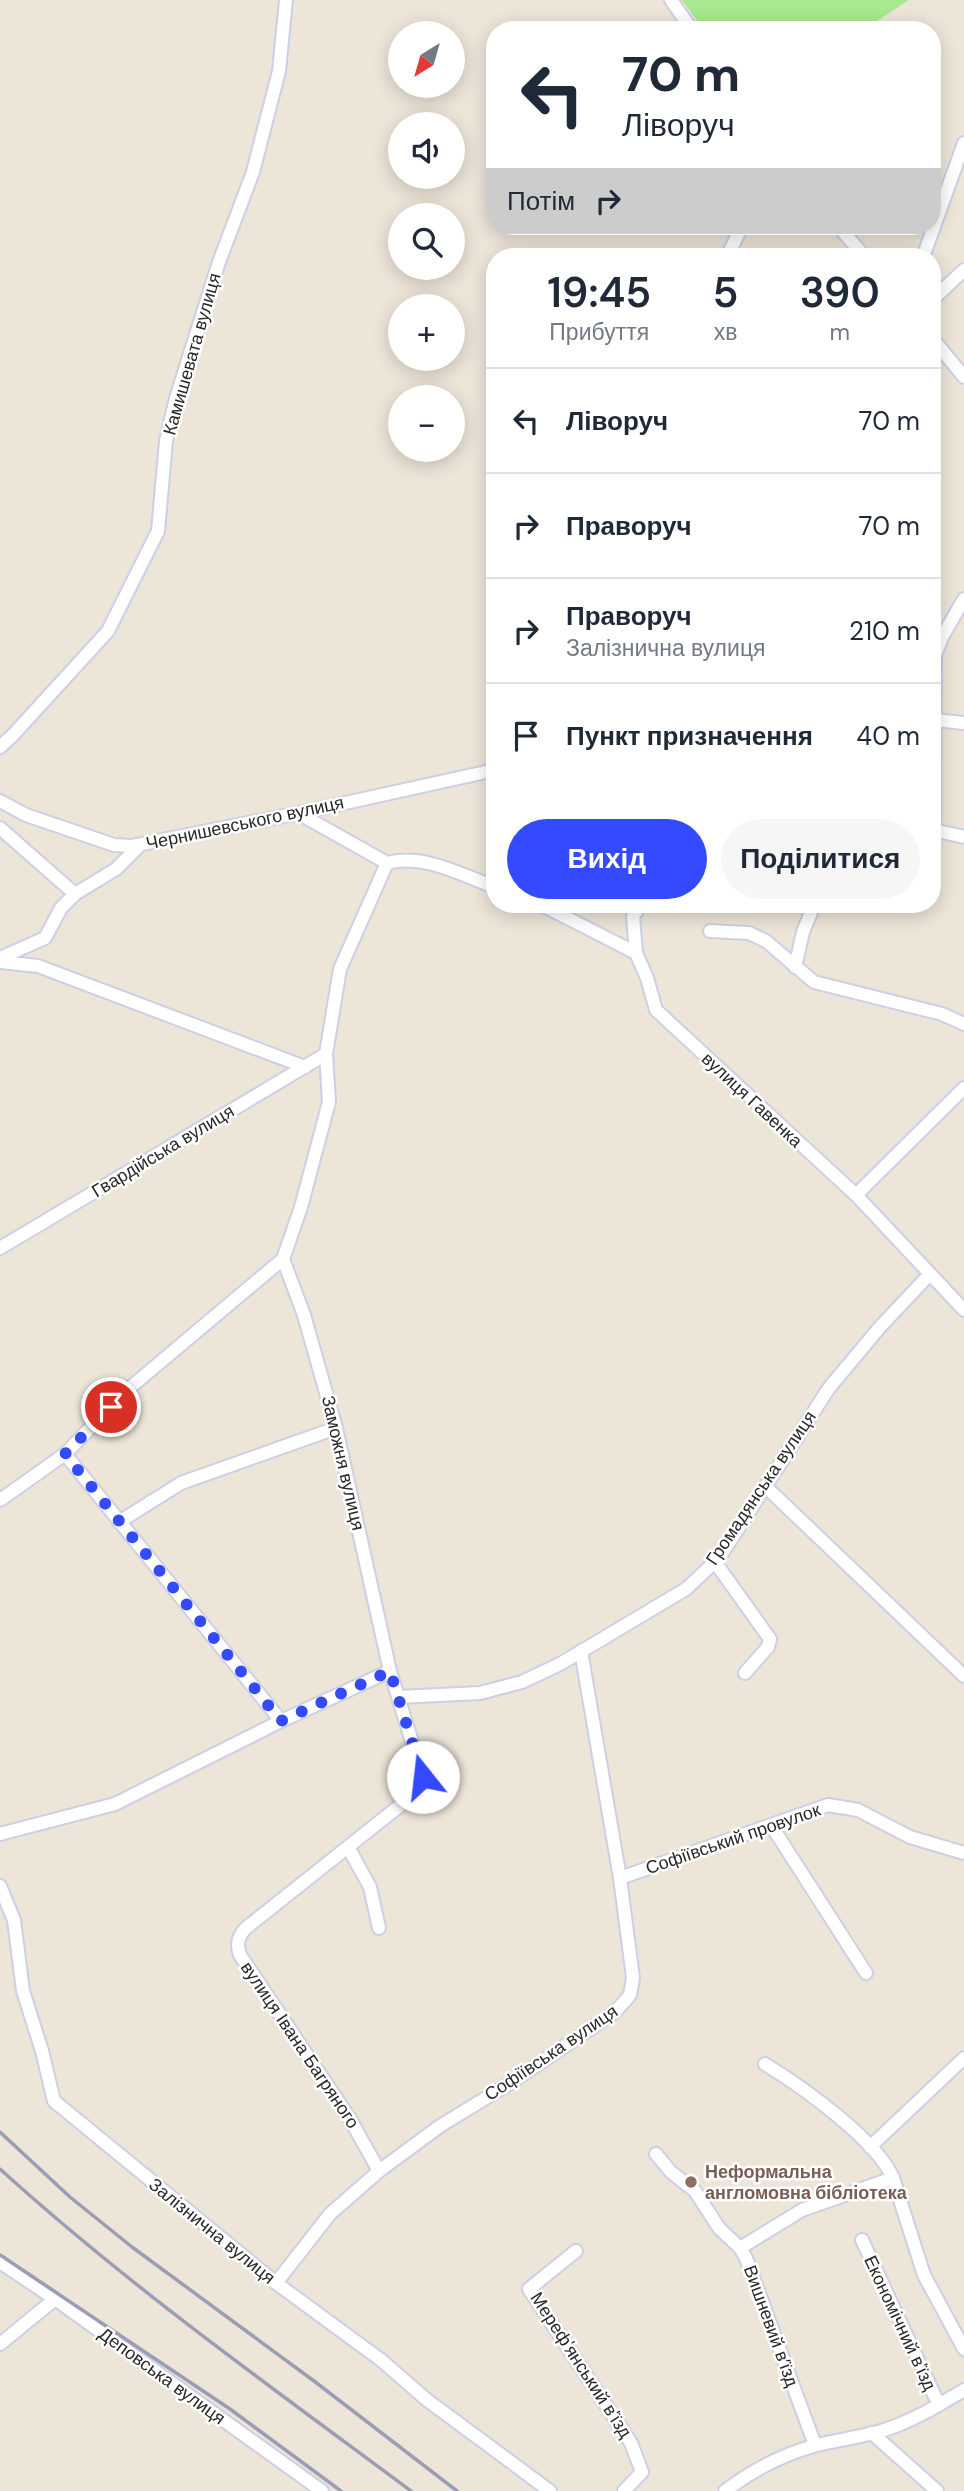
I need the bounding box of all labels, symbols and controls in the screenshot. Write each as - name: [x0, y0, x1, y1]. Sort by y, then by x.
- north arrow: [388, 21, 466, 98]
- map controls: [388, 21, 465, 462]
- text: 70 m: [622, 42, 740, 106]
- icon: left: [507, 49, 598, 140]
- text: Ліворуч: [622, 104, 735, 146]
- button: sound: [388, 112, 465, 189]
- icon: right: [589, 182, 627, 220]
- text: Потім: [507, 184, 575, 218]
- button: search: [388, 203, 465, 280]
- text: 19:45: [547, 265, 651, 320]
- text: 5: [713, 265, 738, 320]
- text: 390: [800, 265, 880, 320]
- street label: Камишевата вулиця: [157, 270, 227, 438]
- button: +: [388, 294, 465, 371]
- text: Прибуття: [549, 317, 649, 347]
- text: хв: [714, 317, 737, 347]
- text: m: [829, 317, 850, 347]
- button: −: [388, 385, 465, 462]
- icon: left: [507, 402, 545, 440]
- text: Ліворуч: [566, 404, 668, 438]
- text: 70 m: [859, 404, 920, 438]
- icon: right: [507, 507, 545, 545]
- text: Праворуч: [566, 509, 692, 543]
- text: 70 m: [859, 509, 920, 543]
- text: Праворуч: [566, 599, 692, 633]
- icon: right: [507, 612, 545, 650]
- text: 210 m: [849, 614, 920, 648]
- text: Залізнична вулиця: [566, 633, 766, 663]
- icon: arrive: [507, 717, 545, 755]
- text: Пункт призначення: [566, 719, 813, 753]
- text: 40 m: [856, 719, 920, 753]
- street label: Чернишевського вулиця: [144, 790, 346, 856]
- button: Вихід: [507, 819, 707, 899]
- button: Поділитися: [721, 819, 920, 899]
- street label: вулиця Гавенка: [696, 1047, 808, 1154]
- street label: Гвардійська вулиця: [87, 1099, 239, 1203]
- pin: [81, 1377, 141, 1437]
- icon: arrive: [92, 1388, 130, 1426]
- street label: Заможня вулиця: [316, 1393, 370, 1533]
- street label: Громадянська вулиця: [700, 1406, 822, 1570]
- position arrow: [386, 1740, 460, 1814]
- street label: Софіївський провулок: [642, 1798, 824, 1880]
- street label: вулиця Івана Багряного: [235, 1957, 365, 2133]
- street label: Софіївська вулиця: [480, 1999, 622, 2107]
- place label: Неформальна англомовна бібліотека: [705, 2160, 908, 2205]
- street label: Залізнична вулиця: [144, 2173, 280, 2289]
- marker: Неформальна англомовна бібліотека: [683, 2174, 699, 2190]
- street label: Економічний в'їзд: [858, 2252, 942, 2395]
- street label: Вишневий в’їзд: [738, 2262, 804, 2391]
- street label: Мереф'янський в'їзд: [525, 2287, 637, 2443]
- street label: Деповська вулиця: [94, 2322, 230, 2430]

